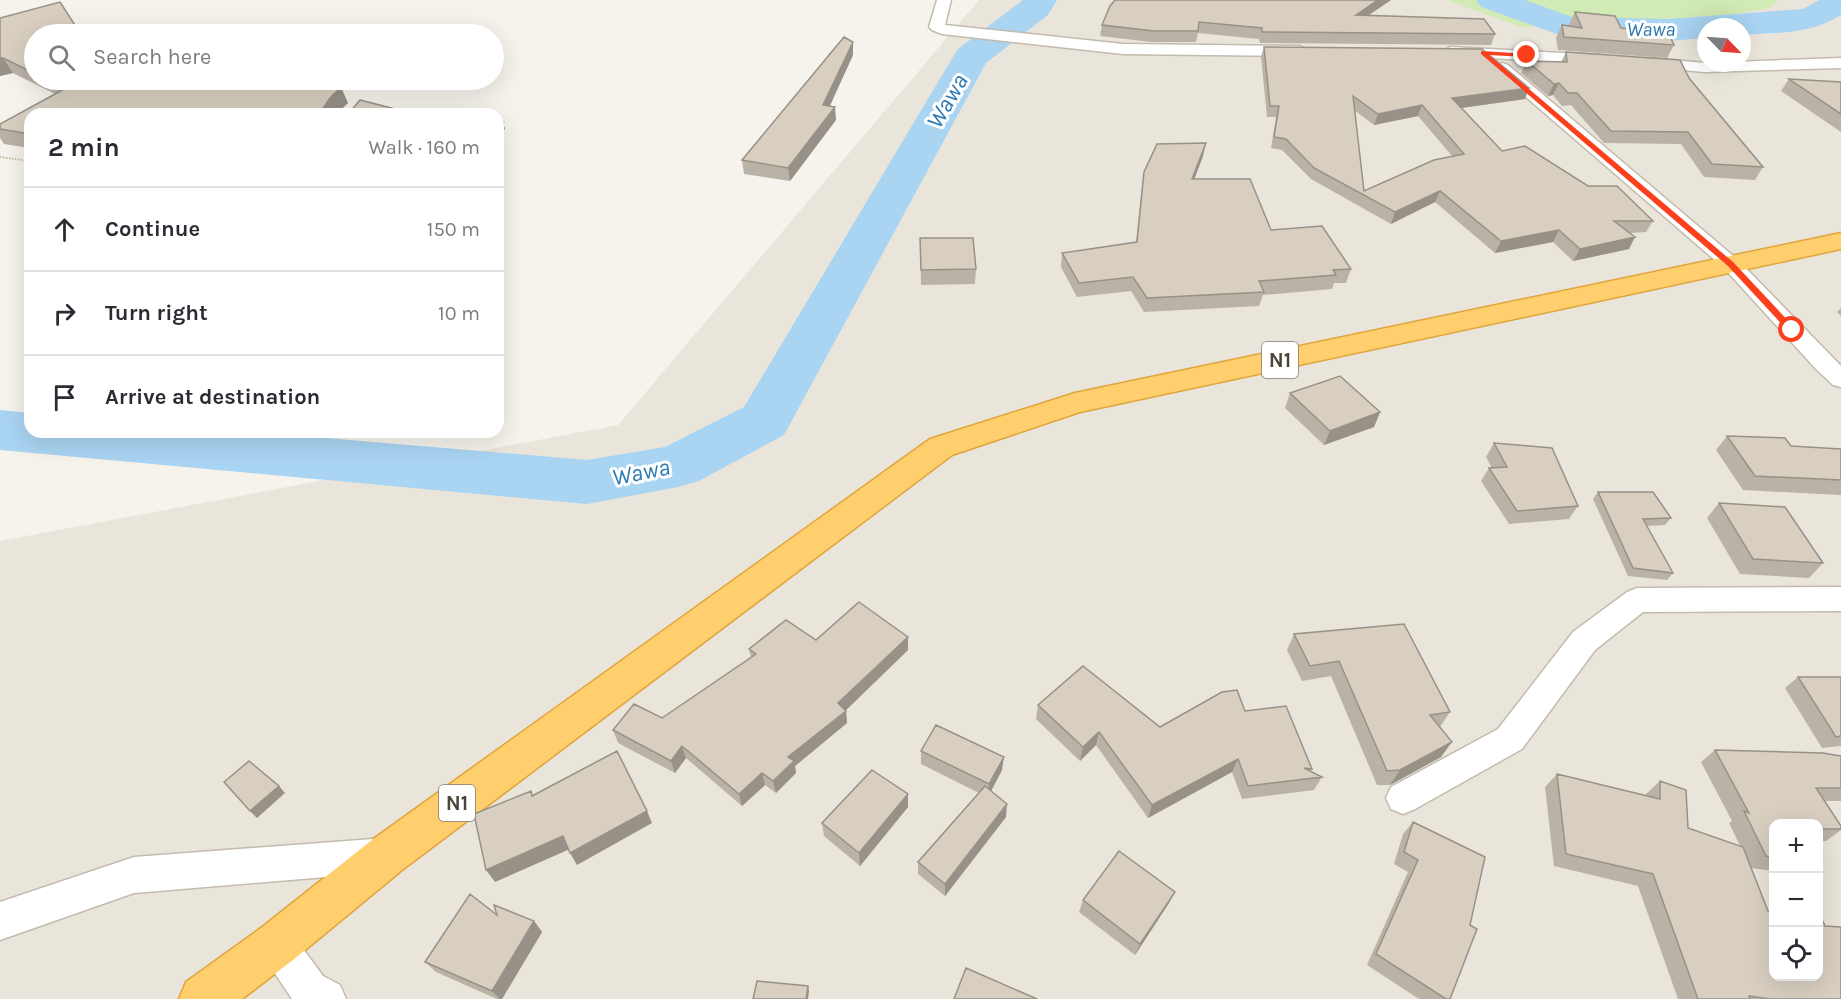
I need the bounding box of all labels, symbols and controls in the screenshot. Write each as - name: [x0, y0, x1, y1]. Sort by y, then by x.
- water label: Wawa: [1627, 18, 1675, 41]
- north arrow: [1697, 18, 1751, 72]
- search box: [24, 24, 504, 90]
- icon: search: [45, 41, 78, 74]
- route end: [1513, 41, 1539, 67]
- text: Search here: [93, 44, 211, 70]
- water label: Wawa: [920, 69, 974, 133]
- text: 2 min: [48, 132, 120, 163]
- text: Walk · 160 m: [368, 136, 480, 159]
- icon: ahead: [48, 213, 81, 246]
- text: Continue: [105, 216, 200, 242]
- text: 150 m: [427, 218, 480, 241]
- icon: right: [48, 297, 81, 330]
- text: Turn right: [105, 300, 208, 326]
- text: 10 m: [438, 302, 480, 325]
- route start: [1778, 316, 1804, 342]
- road number: N1: [1262, 342, 1298, 378]
- icon: arrive: [48, 381, 81, 414]
- text: Arrive at destination: [105, 384, 320, 410]
- water label: Wawa: [610, 453, 672, 491]
- road number: N1: [439, 785, 475, 821]
- map controls: [1769, 819, 1823, 981]
- button: +: [1769, 819, 1823, 873]
- button: −: [1769, 873, 1823, 927]
- button: locate: [1769, 927, 1823, 981]

